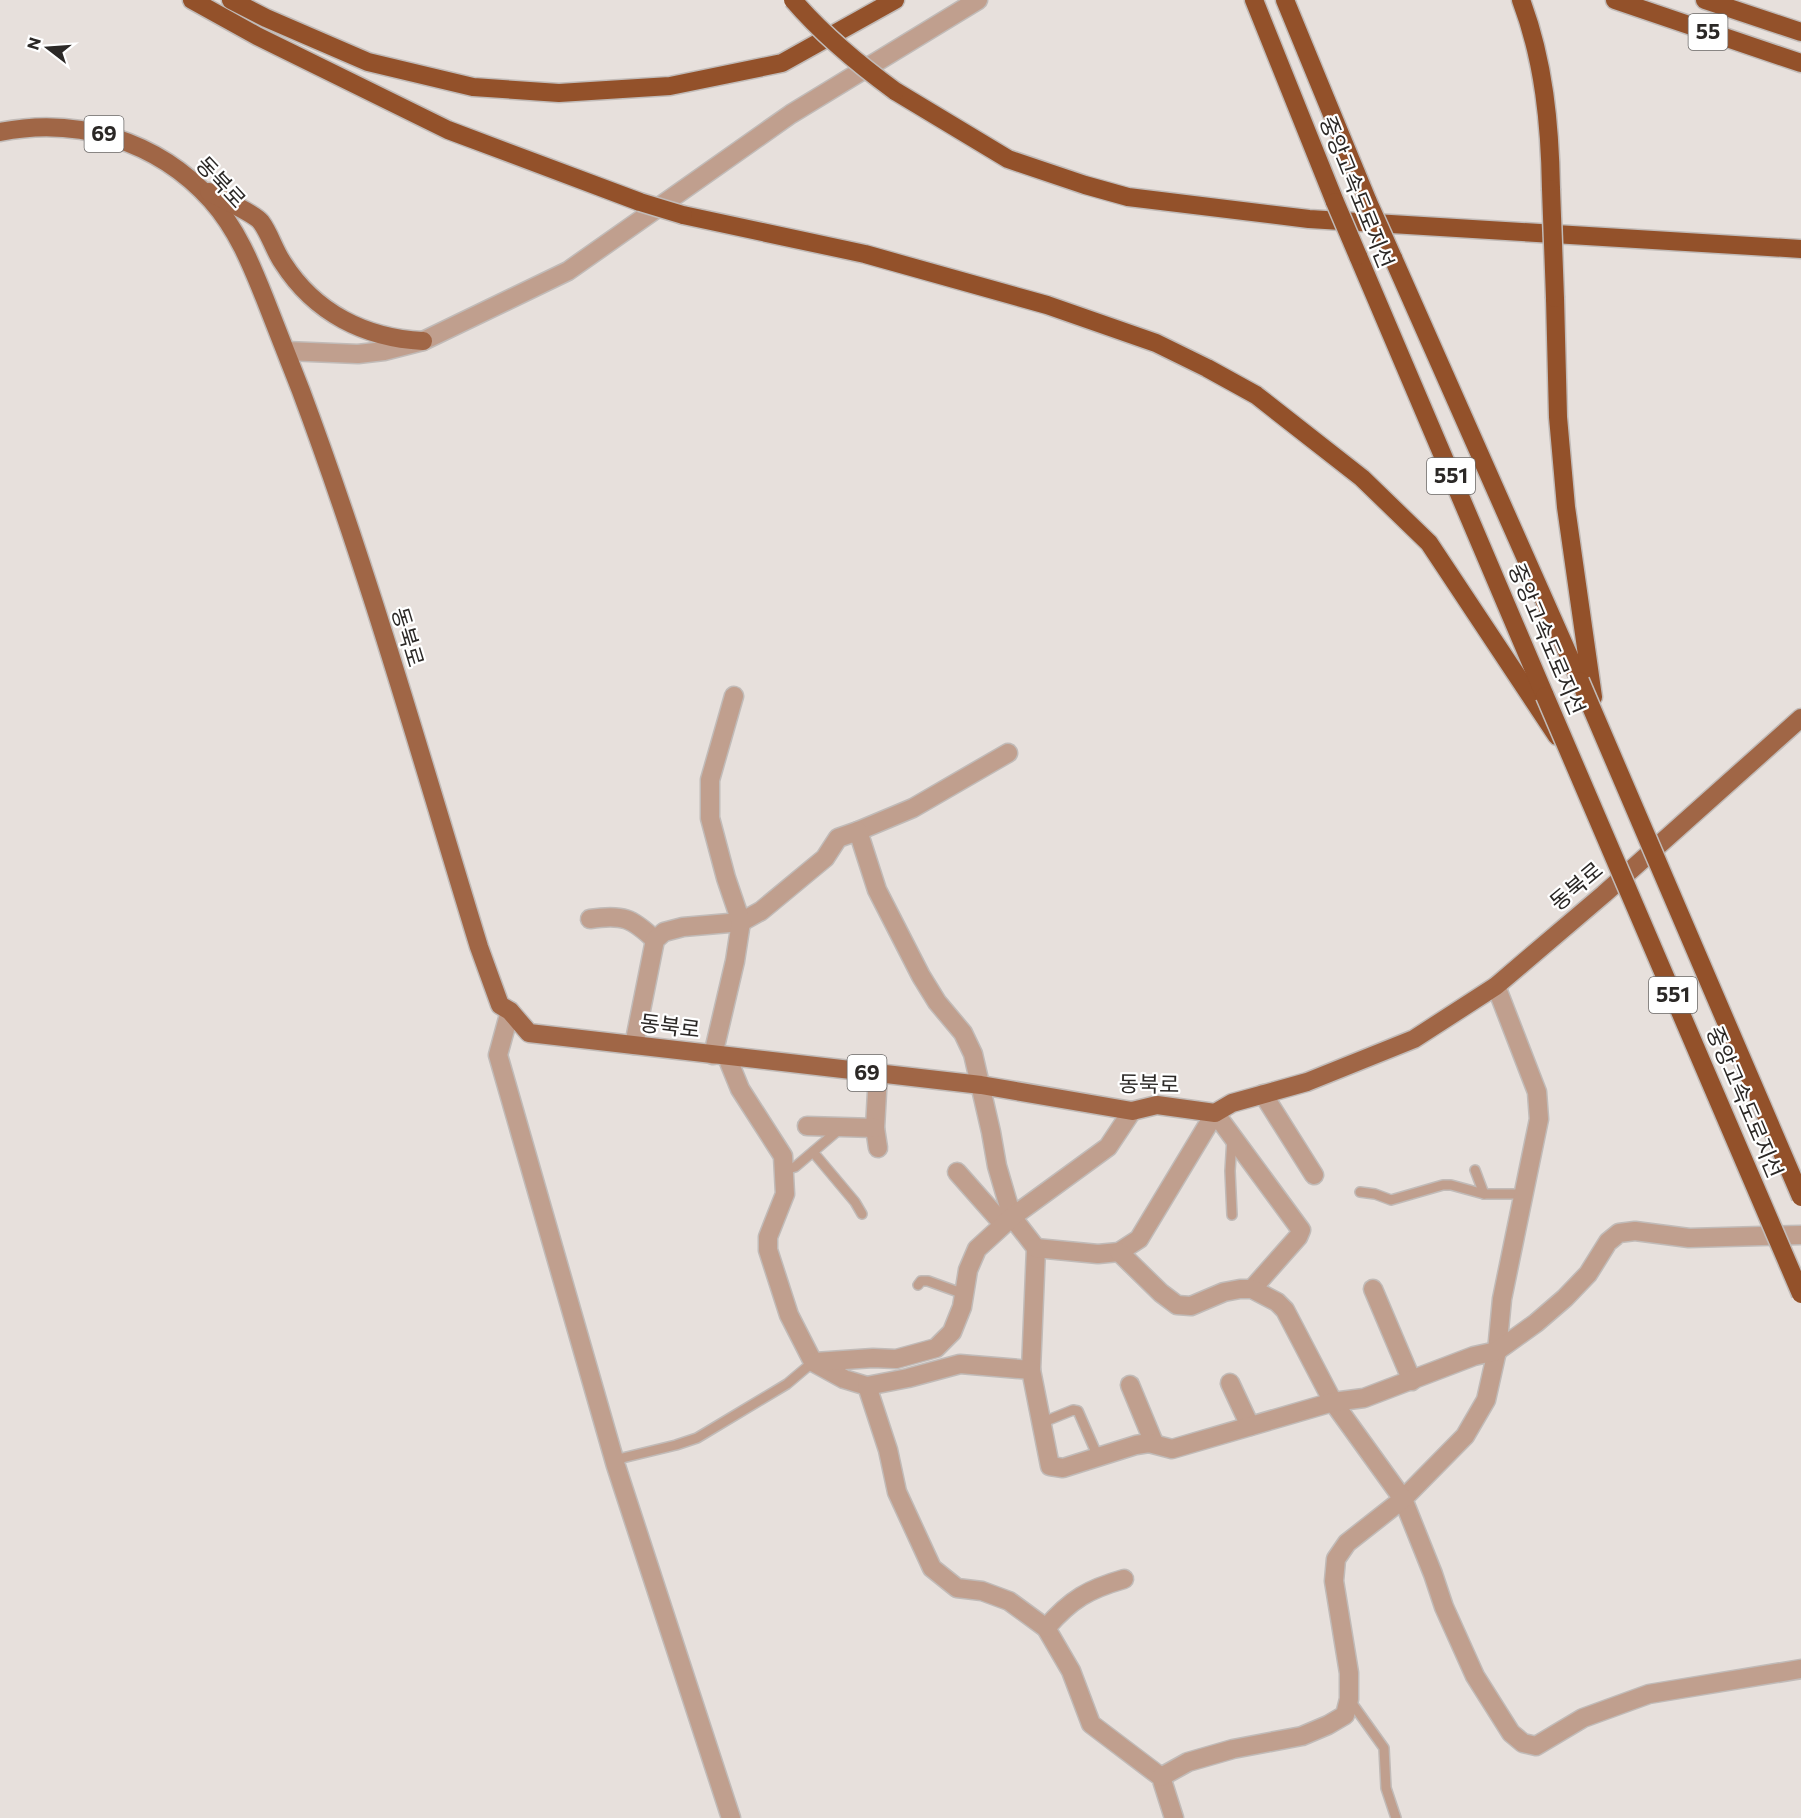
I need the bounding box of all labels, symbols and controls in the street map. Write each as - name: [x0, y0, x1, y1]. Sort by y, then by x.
- road number: 55: [1688, 14, 1728, 50]
- north arrow: [18, 18, 78, 78]
- text: N: [22, 35, 44, 52]
- street label: 중앙고속도로지선: [1315, 112, 1400, 272]
- road number: 69: [84, 116, 124, 152]
- street label: 동북로: [191, 150, 252, 213]
- road number: 551: [1427, 458, 1475, 494]
- street label: 중앙고속도로지선: [1503, 559, 1592, 719]
- street label: 동북로: [387, 604, 430, 670]
- street label: 동북로: [1544, 856, 1608, 915]
- road number: 551: [1649, 977, 1697, 1013]
- street label: 동북로: [638, 1008, 702, 1043]
- street label: 중앙고속도로지선: [1701, 1022, 1790, 1182]
- road number: 69: [848, 1055, 886, 1091]
- street label: 동북로: [1118, 1069, 1180, 1098]

